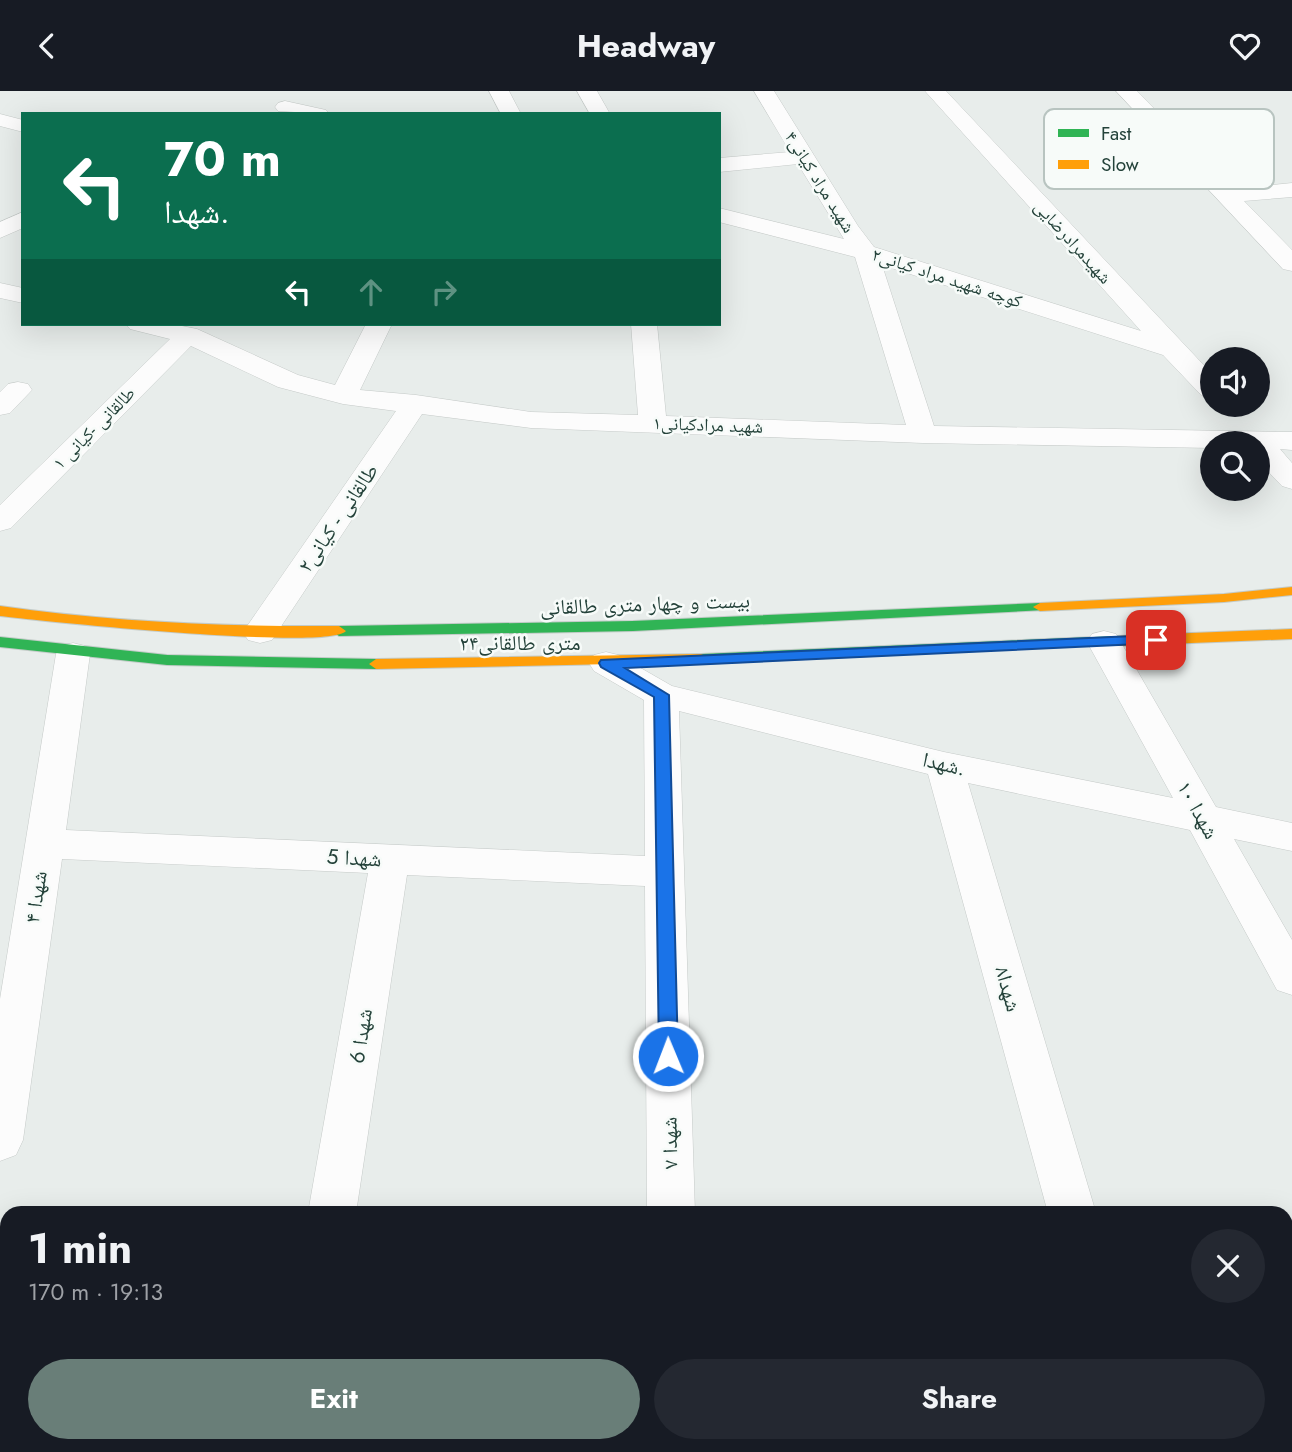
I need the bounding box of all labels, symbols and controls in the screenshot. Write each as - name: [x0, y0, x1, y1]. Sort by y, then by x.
- text: Headway: [577, 23, 715, 69]
- icon: back: [28, 27, 66, 65]
- icon: heart: [1226, 27, 1264, 65]
- legend: [1044, 109, 1274, 189]
- text: Fast: [1101, 120, 1132, 147]
- text: 70 m: [164, 124, 281, 194]
- street label: شهید مراد کیانی۴: [778, 126, 862, 238]
- icon: left: [49, 140, 140, 231]
- text: Slow: [1101, 151, 1139, 178]
- text: شهدا.: [164, 189, 230, 235]
- street label: شهیدمرادرضایی: [1028, 194, 1118, 290]
- street label: کوچه شهید مراد کیانی۲: [869, 241, 1026, 315]
- icon: left: [279, 273, 317, 311]
- icon: ahead: [352, 273, 390, 311]
- icon: right: [425, 273, 463, 311]
- map controls: [1200, 347, 1270, 501]
- button: sound: [1200, 347, 1270, 417]
- street label: طالقانی -کیانی ۱: [47, 381, 141, 475]
- street label: شهید مرادکیانی۱: [652, 410, 764, 440]
- button: search: [1200, 431, 1270, 501]
- street label: طالقانی - کیانی۲: [290, 458, 386, 578]
- street label: بیست و چهار متری طالقانی: [539, 585, 751, 623]
- pin: [1126, 610, 1186, 670]
- icon: arrive: [1137, 621, 1175, 659]
- street label: ۲۴متری طالقانی: [459, 628, 581, 658]
- street label: شهدا.: [920, 745, 968, 783]
- street label: شهدا ۱۰: [1170, 776, 1226, 844]
- street label: شهدا 5: [326, 842, 382, 874]
- street label: شهدا ۴: [17, 869, 55, 925]
- street label: شهدا۸: [987, 963, 1029, 1015]
- street label: شهدا 6: [342, 1006, 380, 1066]
- position arrow: [631, 1019, 705, 1093]
- street label: شهدا ۷: [655, 1116, 685, 1170]
- text: 1 min: [28, 1218, 132, 1279]
- button: close: [1191, 1229, 1265, 1303]
- text: 170 m · 19:13: [28, 1275, 163, 1309]
- button: Exit: [28, 1359, 640, 1439]
- button: Share: [654, 1359, 1265, 1439]

